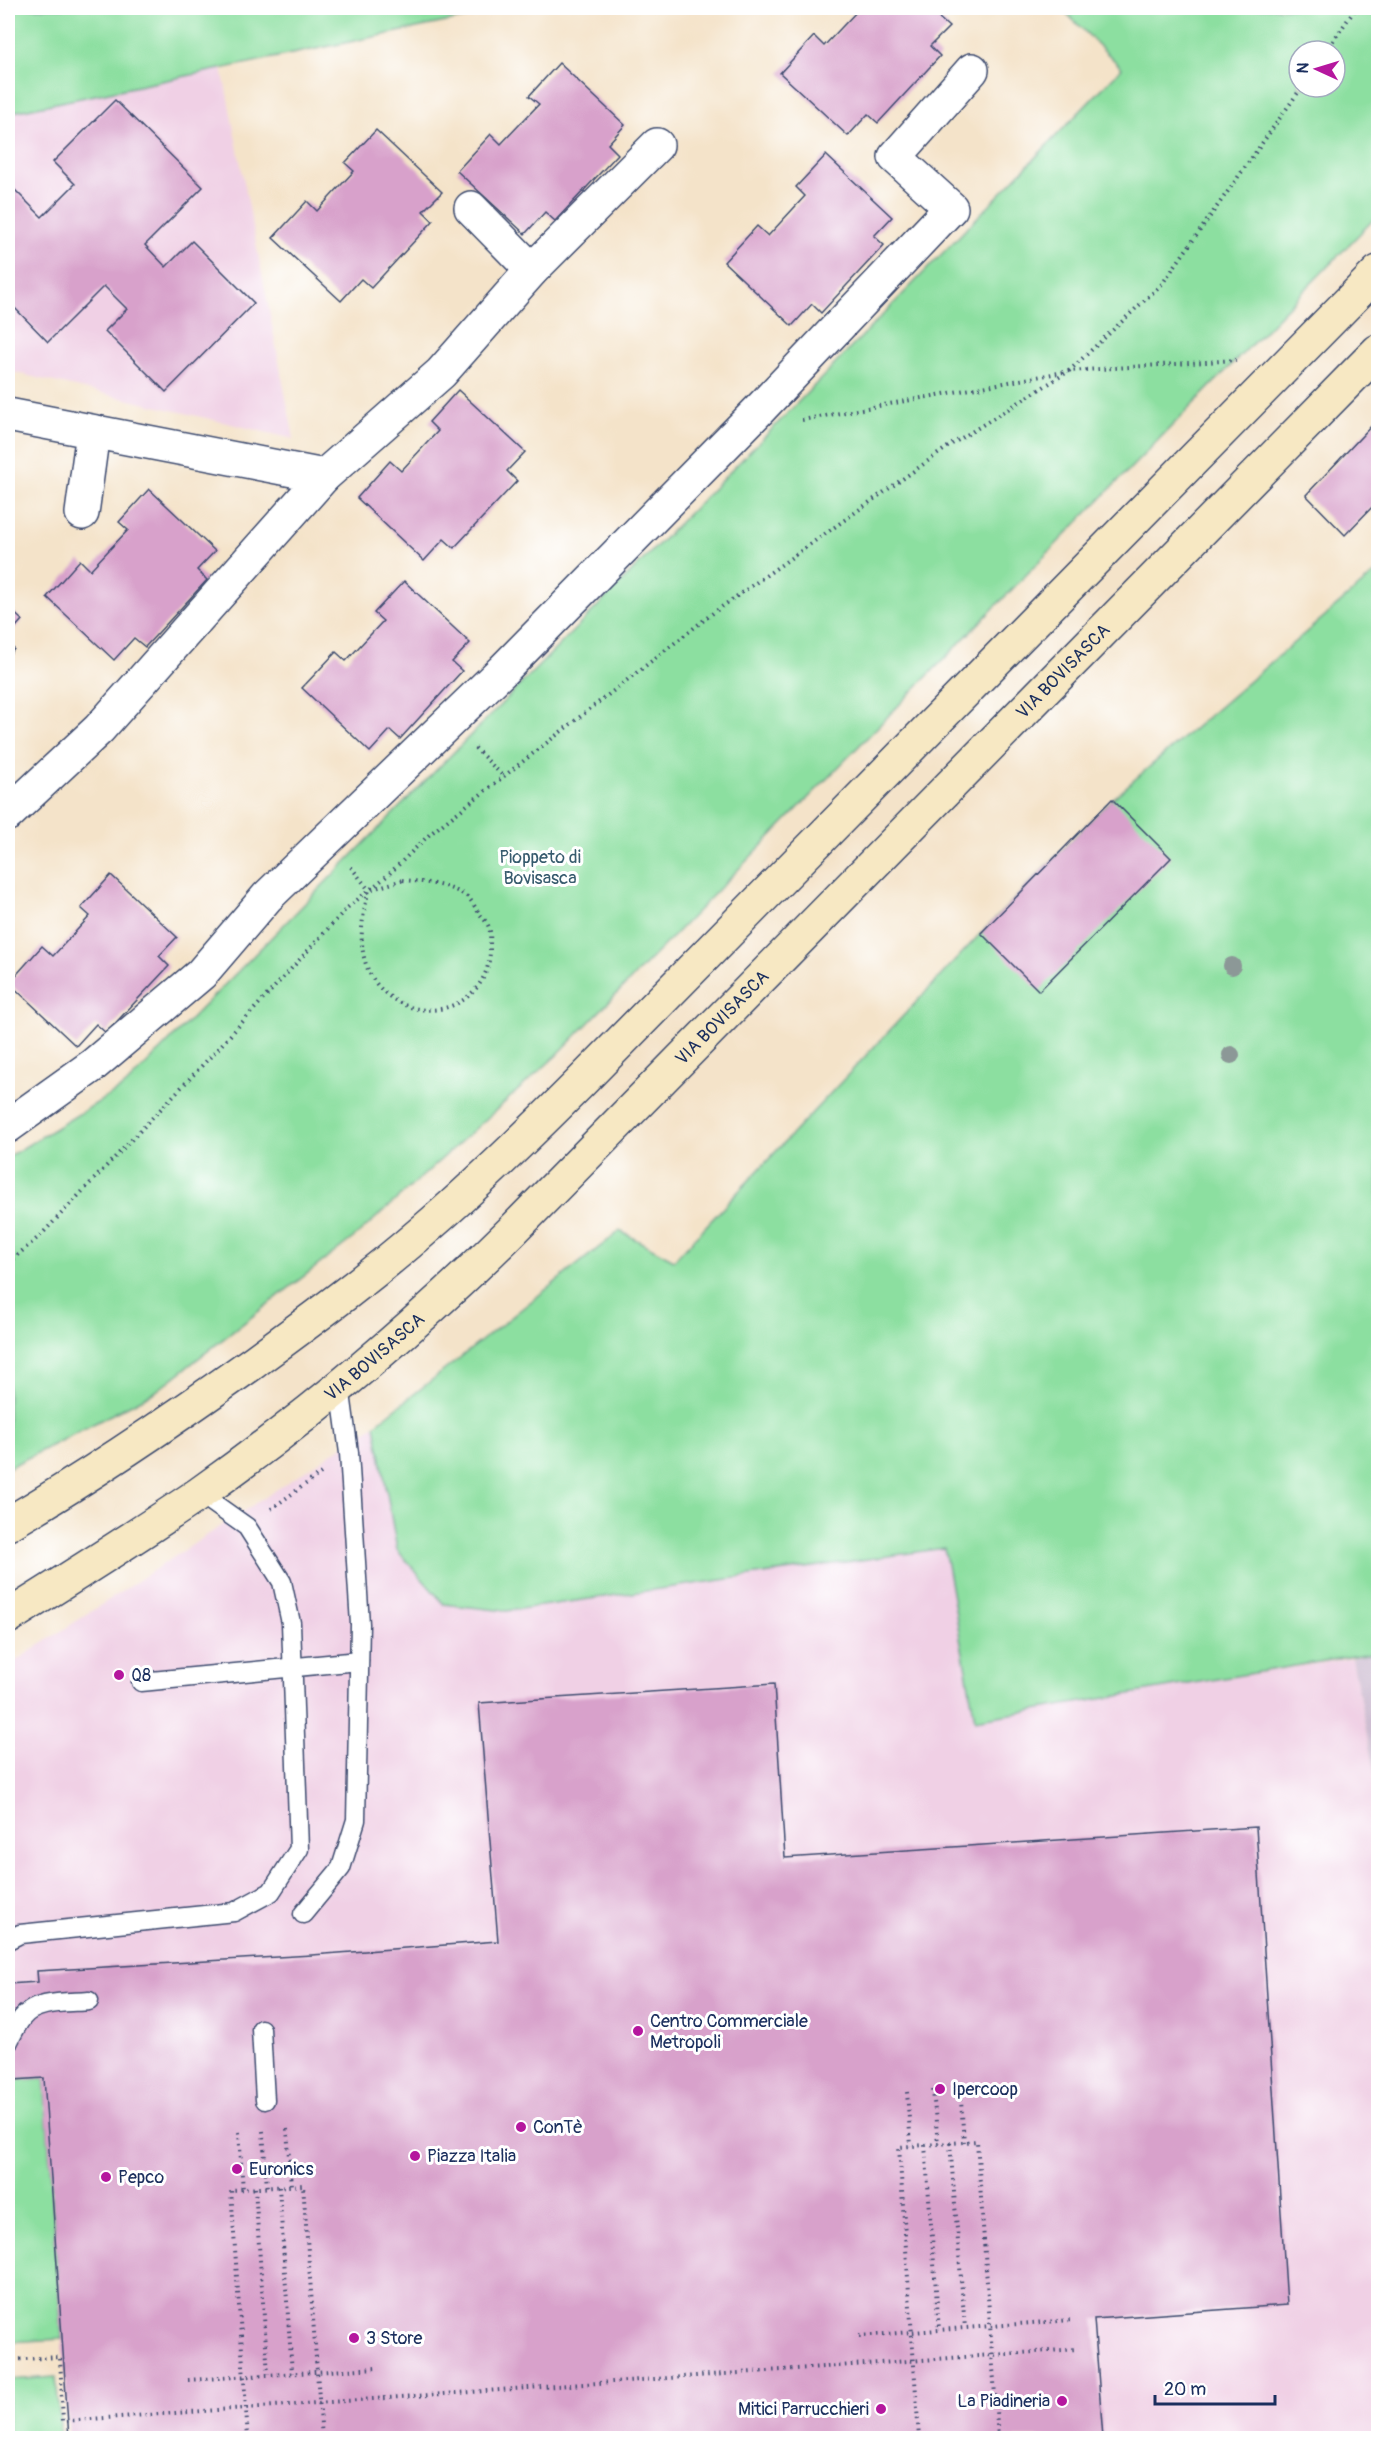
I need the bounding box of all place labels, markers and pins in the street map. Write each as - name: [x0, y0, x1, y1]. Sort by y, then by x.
- place label: Q8: [131, 1664, 151, 1687]
- marker: Q8: [112, 1668, 126, 1682]
- place label: Centro Commerciale Metropoli: [650, 2010, 808, 2054]
- marker: Centro Commerciale Metropoli: [631, 2024, 645, 2038]
- place label: Ipercoop: [952, 2078, 1018, 2101]
- marker: Ipercoop: [933, 2082, 947, 2096]
- place label: ConTè: [533, 2116, 583, 2139]
- marker: ConTè: [514, 2120, 528, 2134]
- place label: Piazza Italia: [427, 2145, 516, 2168]
- marker: Piazza Italia: [408, 2149, 422, 2163]
- place label: Euronics: [249, 2158, 314, 2181]
- marker: Euronics: [230, 2162, 244, 2176]
- place label: Pepco: [118, 2166, 164, 2189]
- marker: Pepco: [99, 2170, 113, 2184]
- place label: 3 Store: [366, 2327, 422, 2350]
- marker: 3 Store: [347, 2331, 361, 2345]
- place label: La Piadineria: [957, 2390, 1050, 2413]
- marker: La Piadineria: [1055, 2394, 1069, 2408]
- place label: Mitici Parrucchieri: [738, 2398, 869, 2421]
- marker: Mitici Parrucchieri: [874, 2402, 888, 2416]

